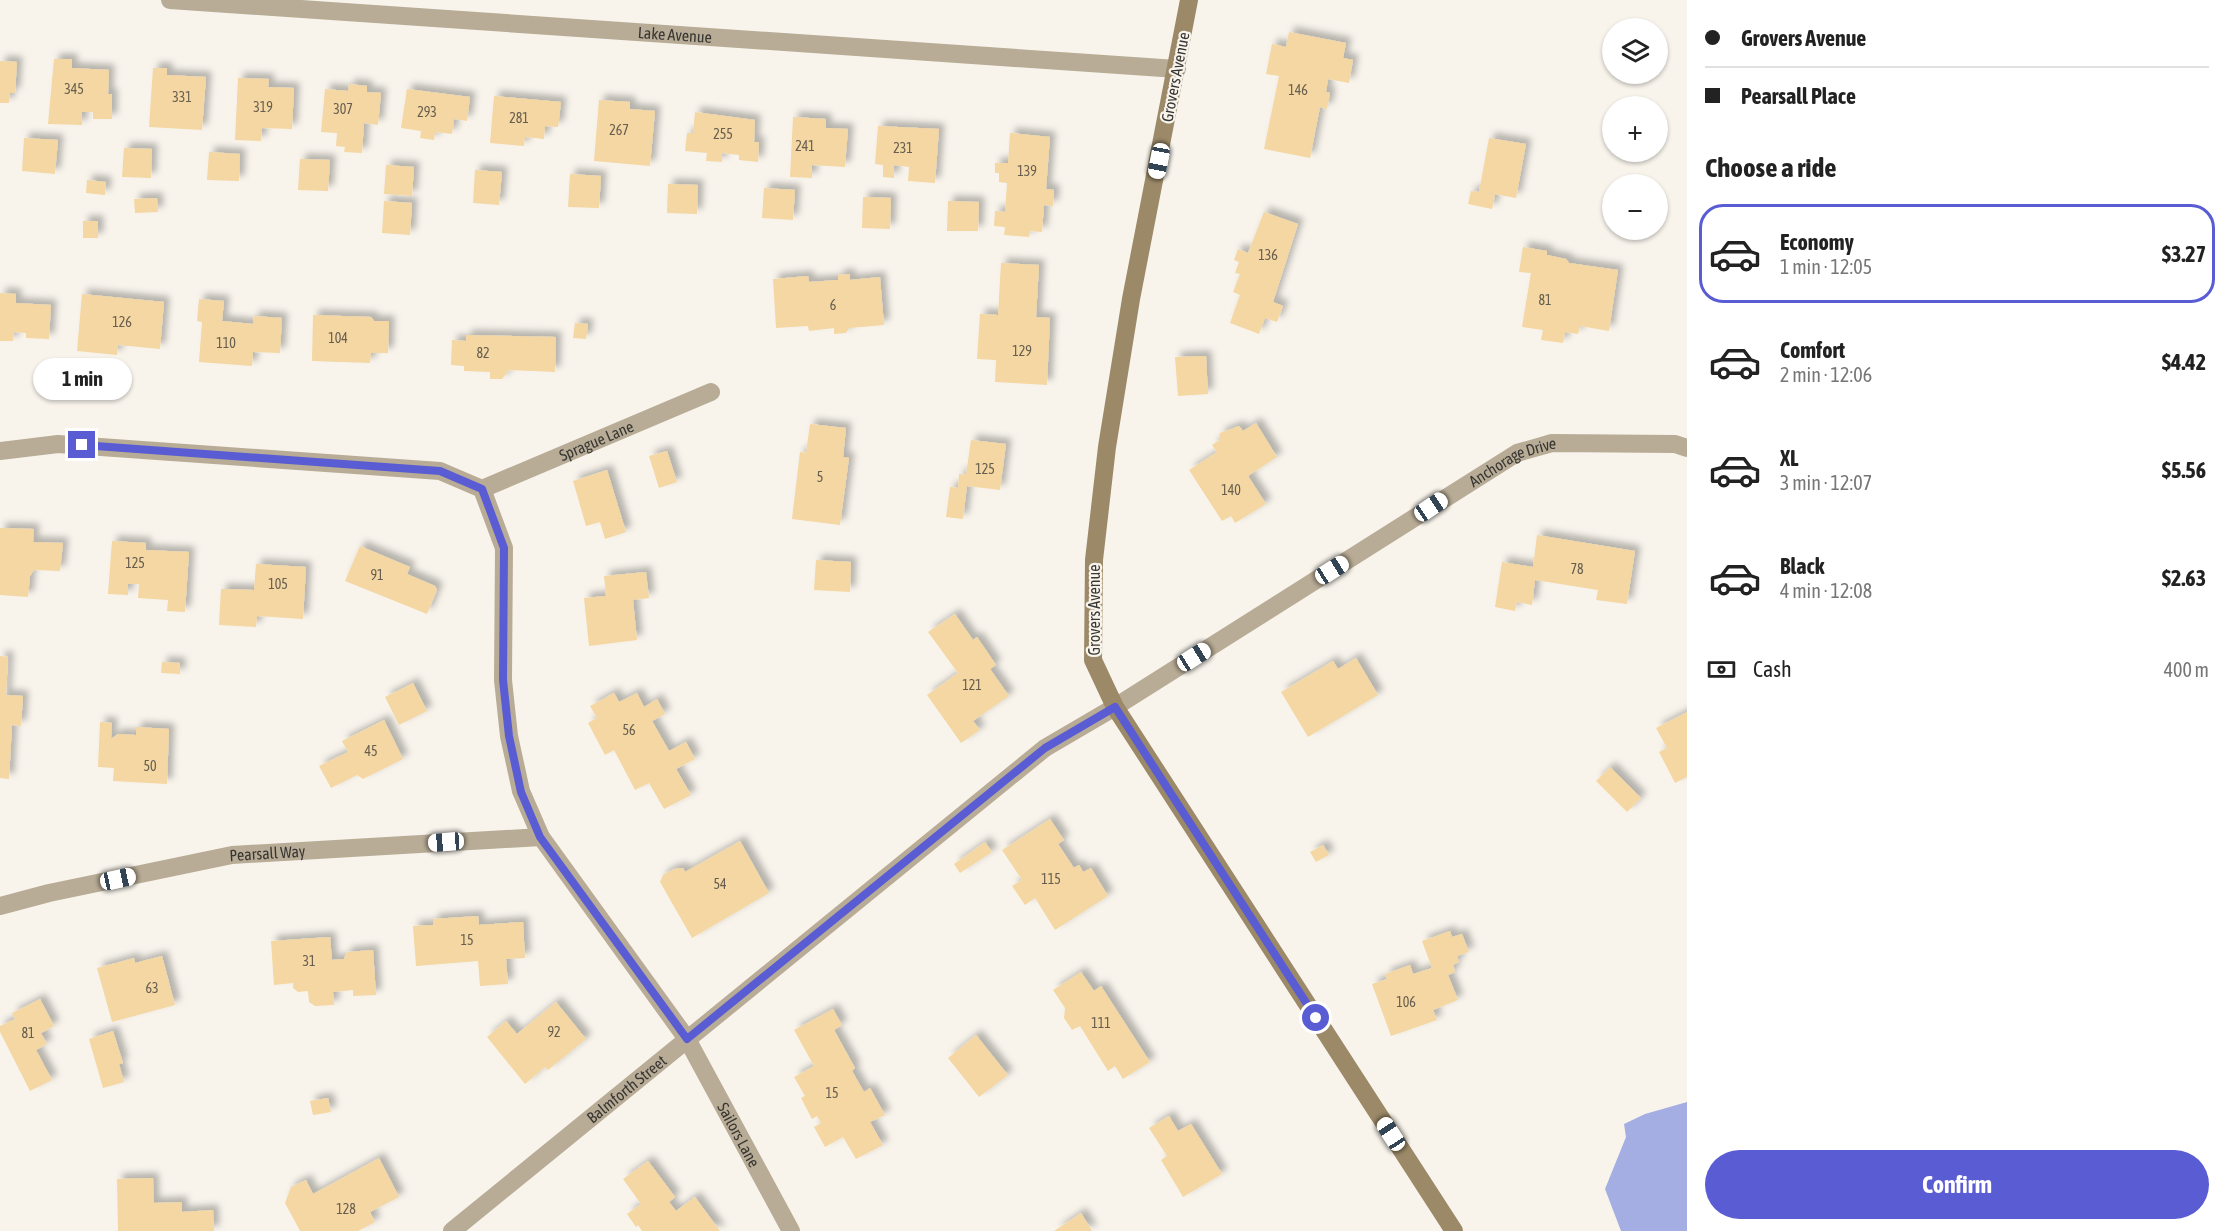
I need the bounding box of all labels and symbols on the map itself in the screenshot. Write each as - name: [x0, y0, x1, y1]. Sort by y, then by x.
- street label: Lake Avenue: [637, 23, 712, 46]
- street label: Grovers Avenue: [1157, 31, 1193, 123]
- house number: 345: [64, 81, 84, 97]
- house number: 146: [1288, 82, 1308, 98]
- house number: 331: [172, 89, 192, 105]
- house number: 319: [253, 99, 273, 115]
- house number: 307: [333, 101, 353, 117]
- house number: 293: [417, 104, 437, 120]
- house number: 281: [509, 110, 529, 126]
- house number: 267: [609, 122, 629, 138]
- house number: 255: [713, 126, 733, 142]
- house number: 241: [795, 138, 815, 154]
- house number: 231: [893, 140, 913, 156]
- car: [1147, 142, 1171, 180]
- house number: 139: [1017, 163, 1037, 179]
- house number: 136: [1258, 247, 1278, 263]
- house number: 81: [1538, 292, 1552, 308]
- house number: 6: [830, 297, 837, 313]
- house number: 126: [112, 314, 132, 330]
- house number: 104: [328, 330, 348, 346]
- house number: 110: [216, 335, 236, 351]
- house number: 129: [1012, 343, 1032, 359]
- house number: 82: [476, 345, 490, 361]
- callout: 1 min: [32, 358, 132, 400]
- street label: Sprague Lane: [556, 417, 636, 464]
- route end: [68, 431, 95, 458]
- street label: Anchorage Drive: [1465, 434, 1556, 490]
- house number: 125: [975, 461, 995, 477]
- house number: 5: [817, 469, 823, 485]
- house number: 140: [1221, 482, 1241, 498]
- car: [1411, 489, 1451, 525]
- car: [1312, 553, 1352, 587]
- house number: 125: [125, 555, 145, 571]
- house number: 78: [1570, 561, 1584, 577]
- street label: Grovers Avenue: [1085, 564, 1103, 656]
- house number: 91: [370, 567, 384, 583]
- house number: 105: [268, 576, 288, 592]
- car: [1174, 640, 1214, 674]
- house number: 121: [962, 677, 982, 693]
- house number: 56: [622, 722, 636, 738]
- house number: 45: [364, 743, 378, 759]
- house number: 50: [143, 758, 157, 774]
- car: [427, 832, 465, 852]
- street label: Pearsall Way: [229, 842, 306, 864]
- car: [99, 866, 137, 892]
- house number: 115: [1041, 871, 1061, 887]
- house number: 54: [713, 876, 727, 892]
- house number: 15: [460, 932, 474, 948]
- house number: 31: [302, 953, 316, 969]
- house number: 63: [145, 980, 159, 996]
- house number: 106: [1396, 994, 1416, 1010]
- route start: [1302, 1004, 1329, 1031]
- house number: 111: [1091, 1015, 1111, 1031]
- house number: 92: [547, 1024, 561, 1040]
- house number: 81: [21, 1025, 35, 1041]
- street label: Balmforth Street: [583, 1051, 670, 1127]
- house number: 15: [825, 1085, 839, 1101]
- street label: Sailors Lane: [714, 1099, 764, 1170]
- car: [1374, 1114, 1408, 1154]
- house number: 128: [336, 1201, 356, 1217]

